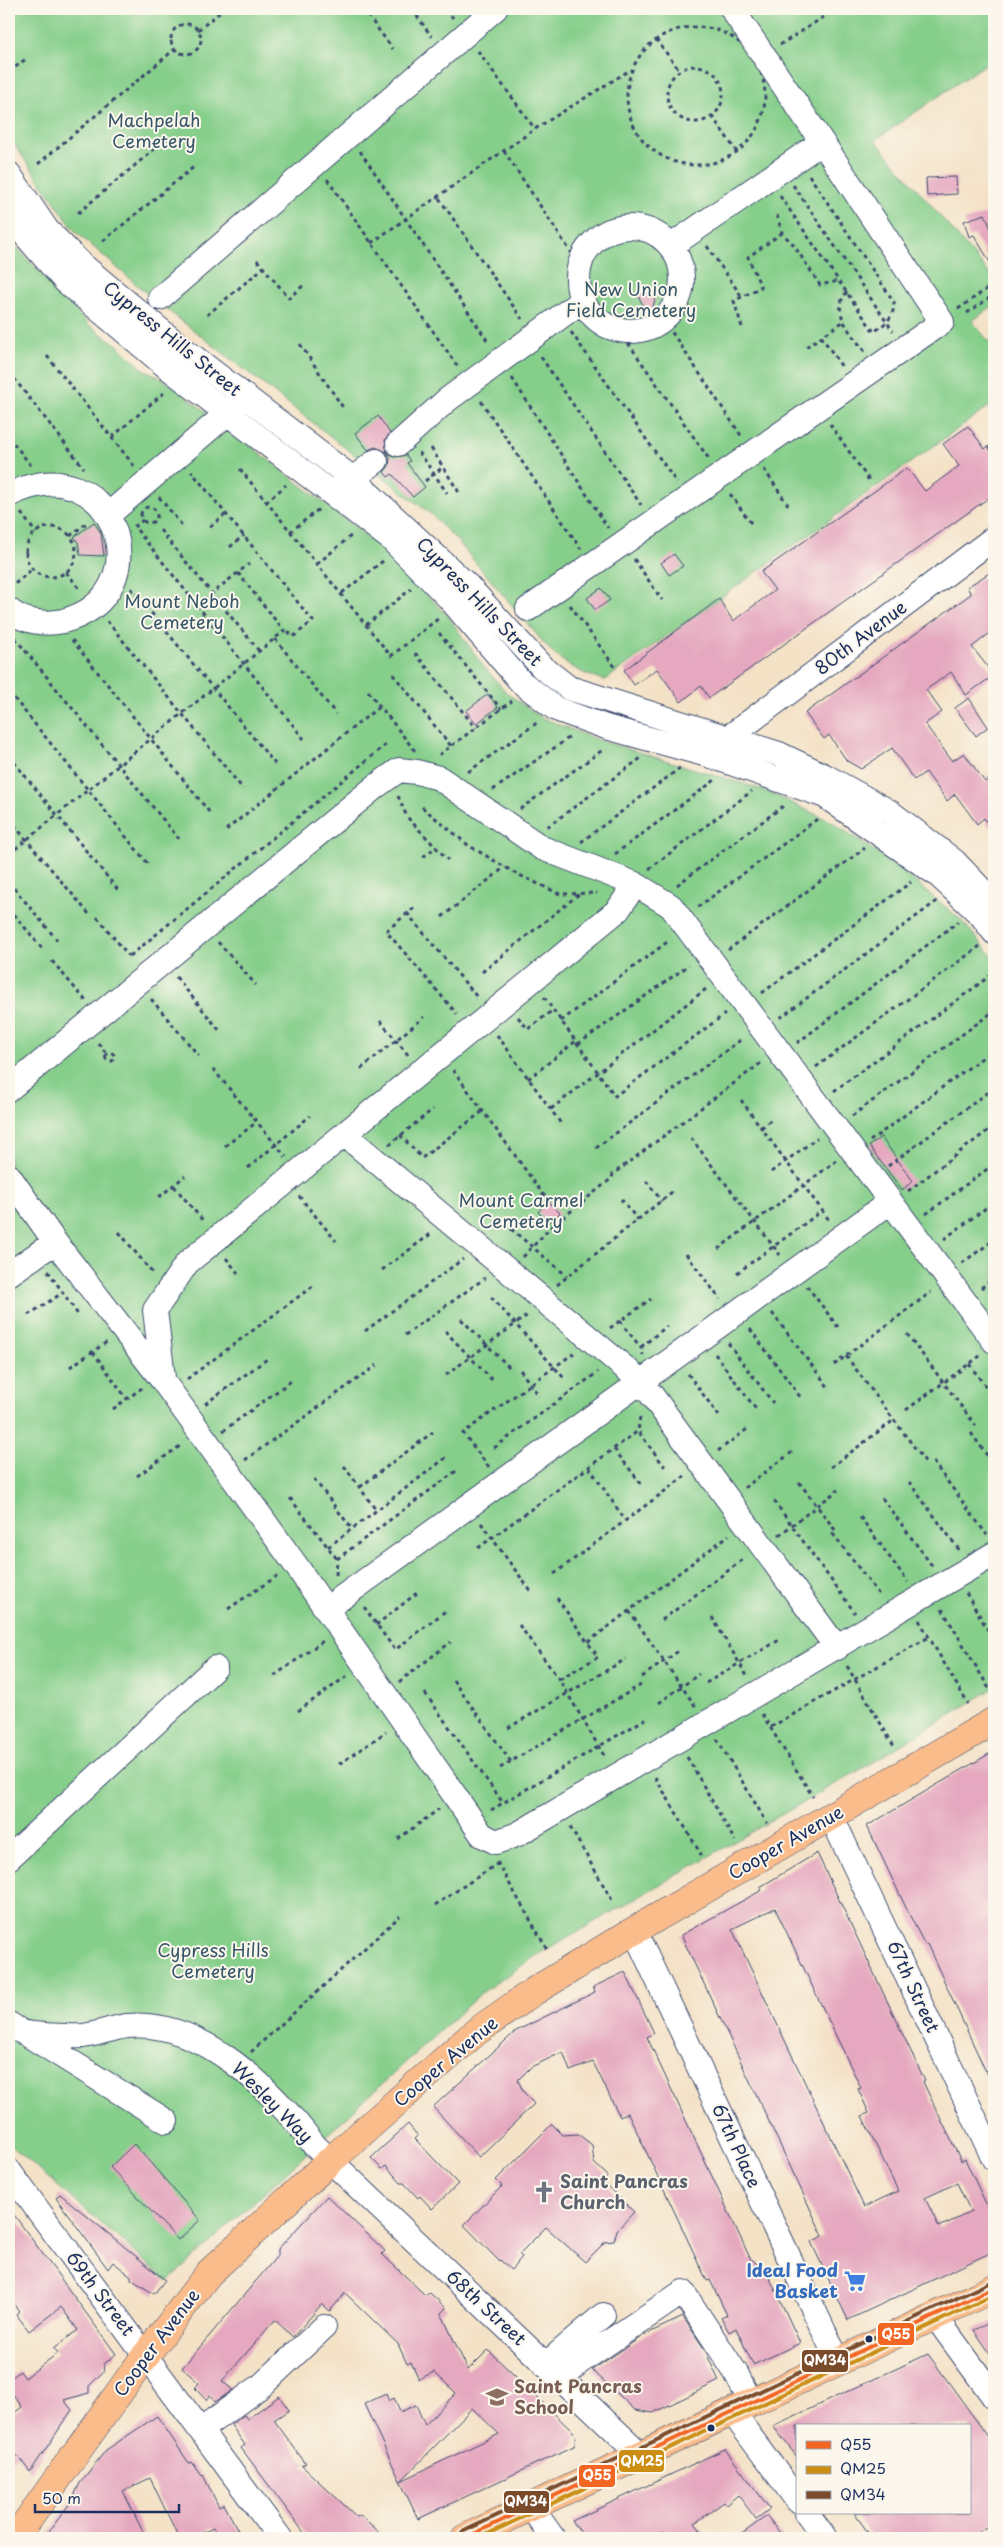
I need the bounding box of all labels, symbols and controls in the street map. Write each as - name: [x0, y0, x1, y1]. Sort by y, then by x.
- park label: Machpelah Cemetery: [107, 106, 201, 154]
- street label: Cypress Hills Street: [98, 274, 248, 402]
- park label: New Union Field Cemetery: [566, 275, 696, 323]
- street label: Cypress Hills Street: [411, 530, 549, 672]
- park label: Mount Neboh Cemetery: [124, 587, 240, 635]
- street label: 80th Avenue: [808, 593, 912, 680]
- park label: Mount Carmel Cemetery: [459, 1186, 583, 1234]
- street label: Cooper Avenue: [723, 1798, 848, 1886]
- park label: Cypress Hills Cemetery: [157, 1936, 269, 1984]
- street label: 67th Street: [881, 1936, 947, 2037]
- street label: Cooper Avenue: [387, 2009, 503, 2113]
- street label: Wesley Way: [226, 2055, 320, 2149]
- street label: 67th Place: [706, 2099, 769, 2192]
- place label: Saint Pancras Church: [560, 2167, 688, 2215]
- church icon: Saint Pancras Church: [531, 2179, 557, 2205]
- street label: 69th Street: [60, 2245, 142, 2341]
- place label: Ideal Food Basket: [746, 2256, 838, 2304]
- street label: 68th Street: [441, 2263, 533, 2351]
- supermarket icon: Ideal Food Basket: [842, 2268, 868, 2294]
- street label: Cooper Avenue: [106, 2282, 206, 2402]
- line badge: Q55: [877, 2322, 915, 2346]
- text: Q55: [881, 2323, 911, 2344]
- unlabelled marker: [864, 2334, 874, 2344]
- line badge: QM34: [801, 2349, 849, 2373]
- text: QM34: [804, 2349, 847, 2370]
- place label: Saint Pancras School: [514, 2372, 642, 2420]
- school or university icon: Saint Pancras School: [484, 2384, 510, 2410]
- unlabelled marker: [706, 2423, 716, 2433]
- legend: [796, 2424, 970, 2514]
- text: Q55: [840, 2432, 871, 2455]
- line badge: QM25: [618, 2449, 665, 2473]
- text: QM25: [621, 2450, 663, 2471]
- text: QM25: [840, 2456, 886, 2479]
- line badge: Q55: [578, 2464, 616, 2488]
- text: Q55: [582, 2464, 612, 2485]
- scale bar: [35, 2482, 179, 2514]
- text: QM34: [840, 2482, 886, 2505]
- text: 50 m: [42, 2486, 81, 2509]
- line badge: QM34: [503, 2490, 550, 2514]
- text: QM34: [505, 2490, 548, 2511]

